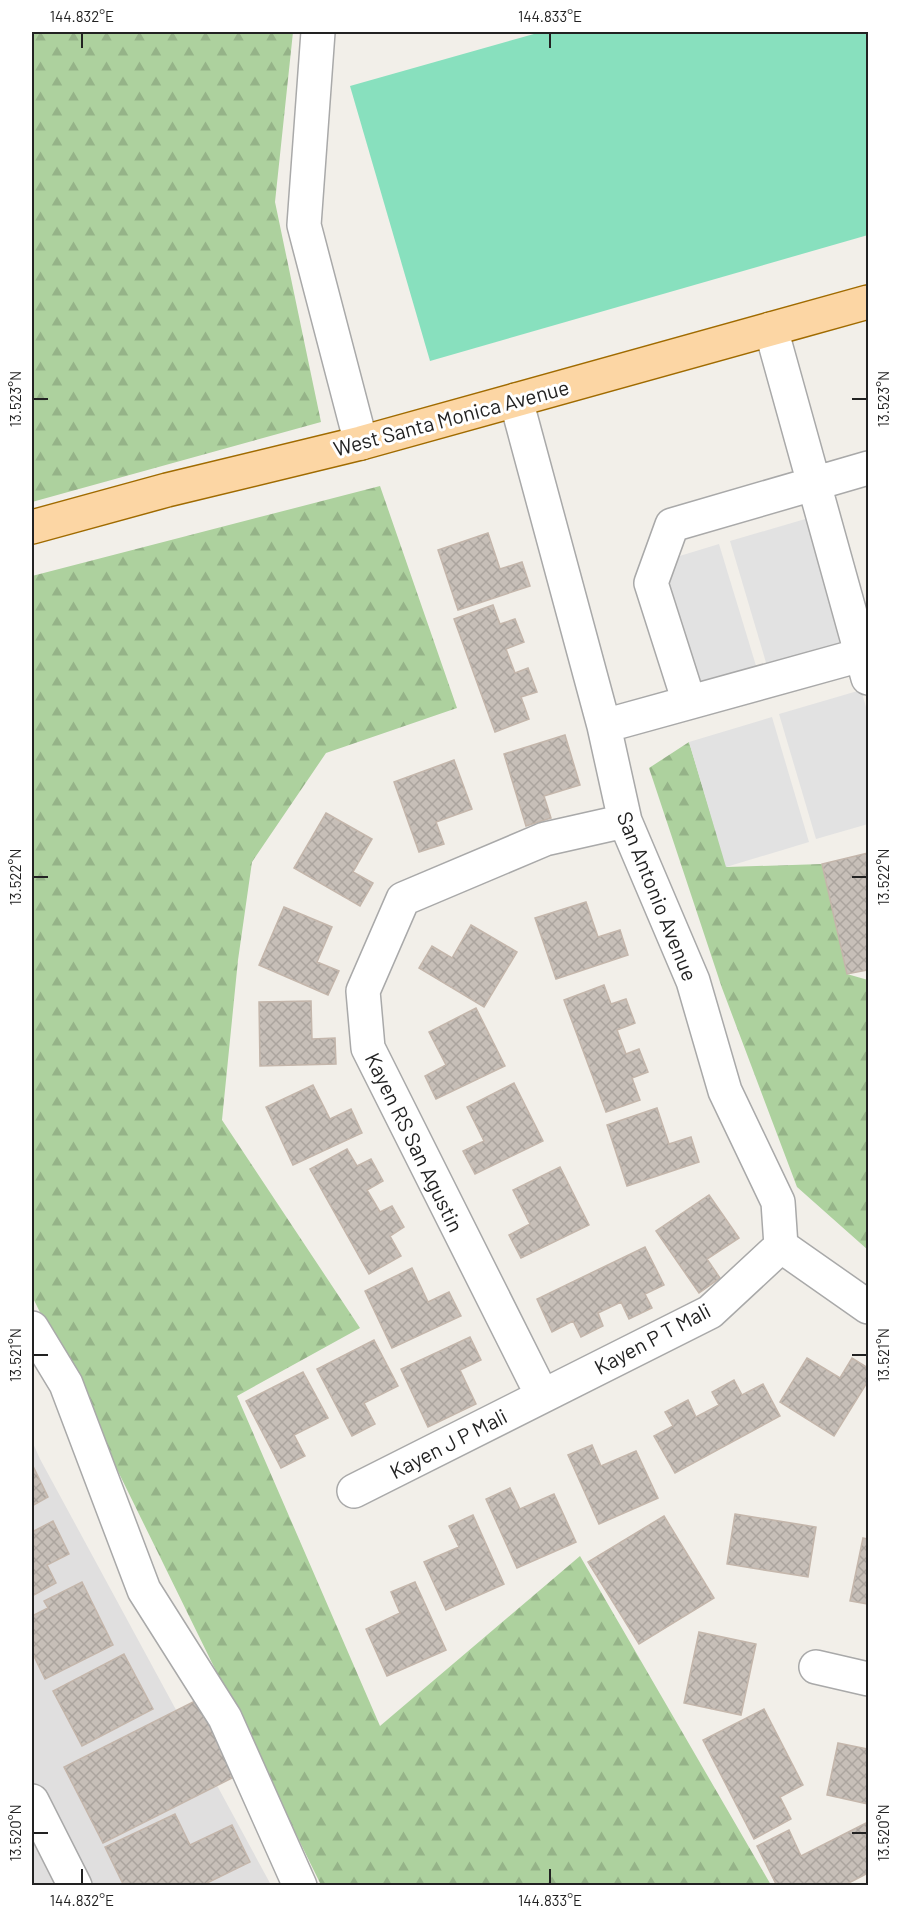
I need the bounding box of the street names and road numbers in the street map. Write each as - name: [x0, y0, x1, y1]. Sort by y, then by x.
- street label: West Santa Monica Avenue: [330, 373, 572, 461]
- street label: San Antonio Avenue: [613, 808, 703, 984]
- street label: Kayen RS San Agustin: [361, 1048, 469, 1236]
- street label: Kayen P T Mali: [590, 1297, 714, 1379]
- street label: Kayen J P Mali: [385, 1403, 511, 1483]

